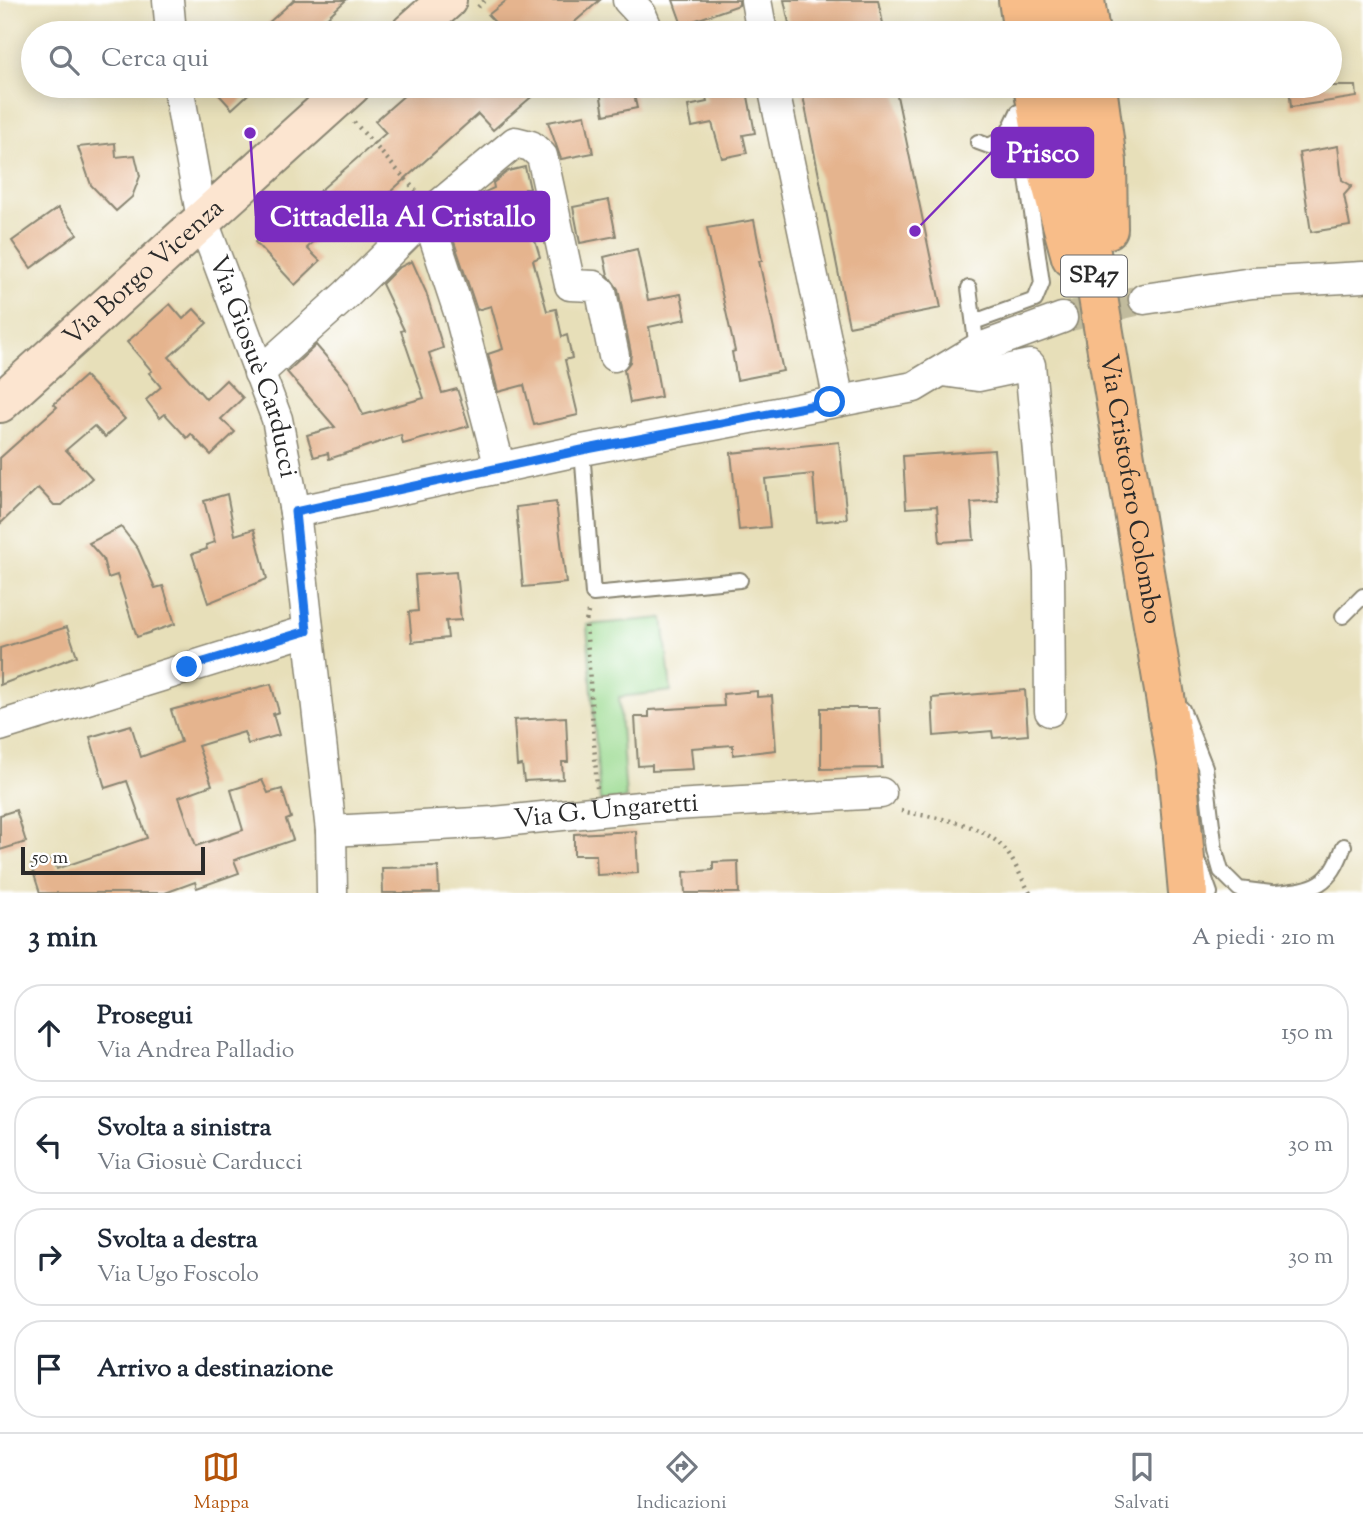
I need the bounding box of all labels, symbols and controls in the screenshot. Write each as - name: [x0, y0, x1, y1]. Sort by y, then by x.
- search box: [21, 21, 1342, 98]
- icon: search: [45, 41, 83, 79]
- text: Cerca qui: [101, 41, 209, 78]
- callout: Prisco: [992, 128, 1093, 177]
- text: Prisco: [1007, 135, 1079, 175]
- street label: Via Borgo Vicenza: [56, 191, 232, 355]
- callout: Cittadella Al Cristallo: [256, 192, 549, 241]
- text: Cittadella Al Cristallo: [270, 199, 536, 239]
- street label: Via Giosuè Carducci: [199, 251, 306, 481]
- road number: SP47: [1061, 256, 1127, 296]
- street label: Via Cristoforo Colombo: [1089, 351, 1171, 627]
- route start: [814, 386, 845, 417]
- route end: [171, 651, 202, 682]
- street label: Via G. Ungaretti: [512, 785, 700, 838]
- scale bar: [21, 844, 205, 876]
- text: 50 m: [32, 845, 68, 872]
- text: 3 min: [28, 917, 98, 960]
- text: A piedi · 210 m: [1192, 922, 1335, 955]
- text: Prosegui: [97, 998, 193, 1035]
- icon: ahead: [30, 1014, 68, 1052]
- text: 150 m: [1281, 1017, 1333, 1050]
- text: Via Andrea Palladio: [97, 1035, 294, 1068]
- text: Svolta a sinistra: [97, 1110, 272, 1147]
- icon: left: [30, 1126, 68, 1164]
- text: 30 m: [1288, 1129, 1333, 1162]
- text: Via Giosuè Carducci: [97, 1147, 302, 1180]
- text: Svolta a destra: [97, 1222, 258, 1259]
- icon: right: [30, 1238, 68, 1276]
- text: 30 m: [1288, 1241, 1333, 1274]
- text: Via Ugo Foscolo: [97, 1259, 259, 1292]
- icon: arrive: [30, 1350, 68, 1388]
- text: Arrivo a destinazione: [97, 1351, 333, 1388]
- tab: Mappa: [194, 1448, 249, 1517]
- tab: Indicazioni: [636, 1448, 727, 1517]
- tab: Salvati: [1114, 1448, 1169, 1517]

